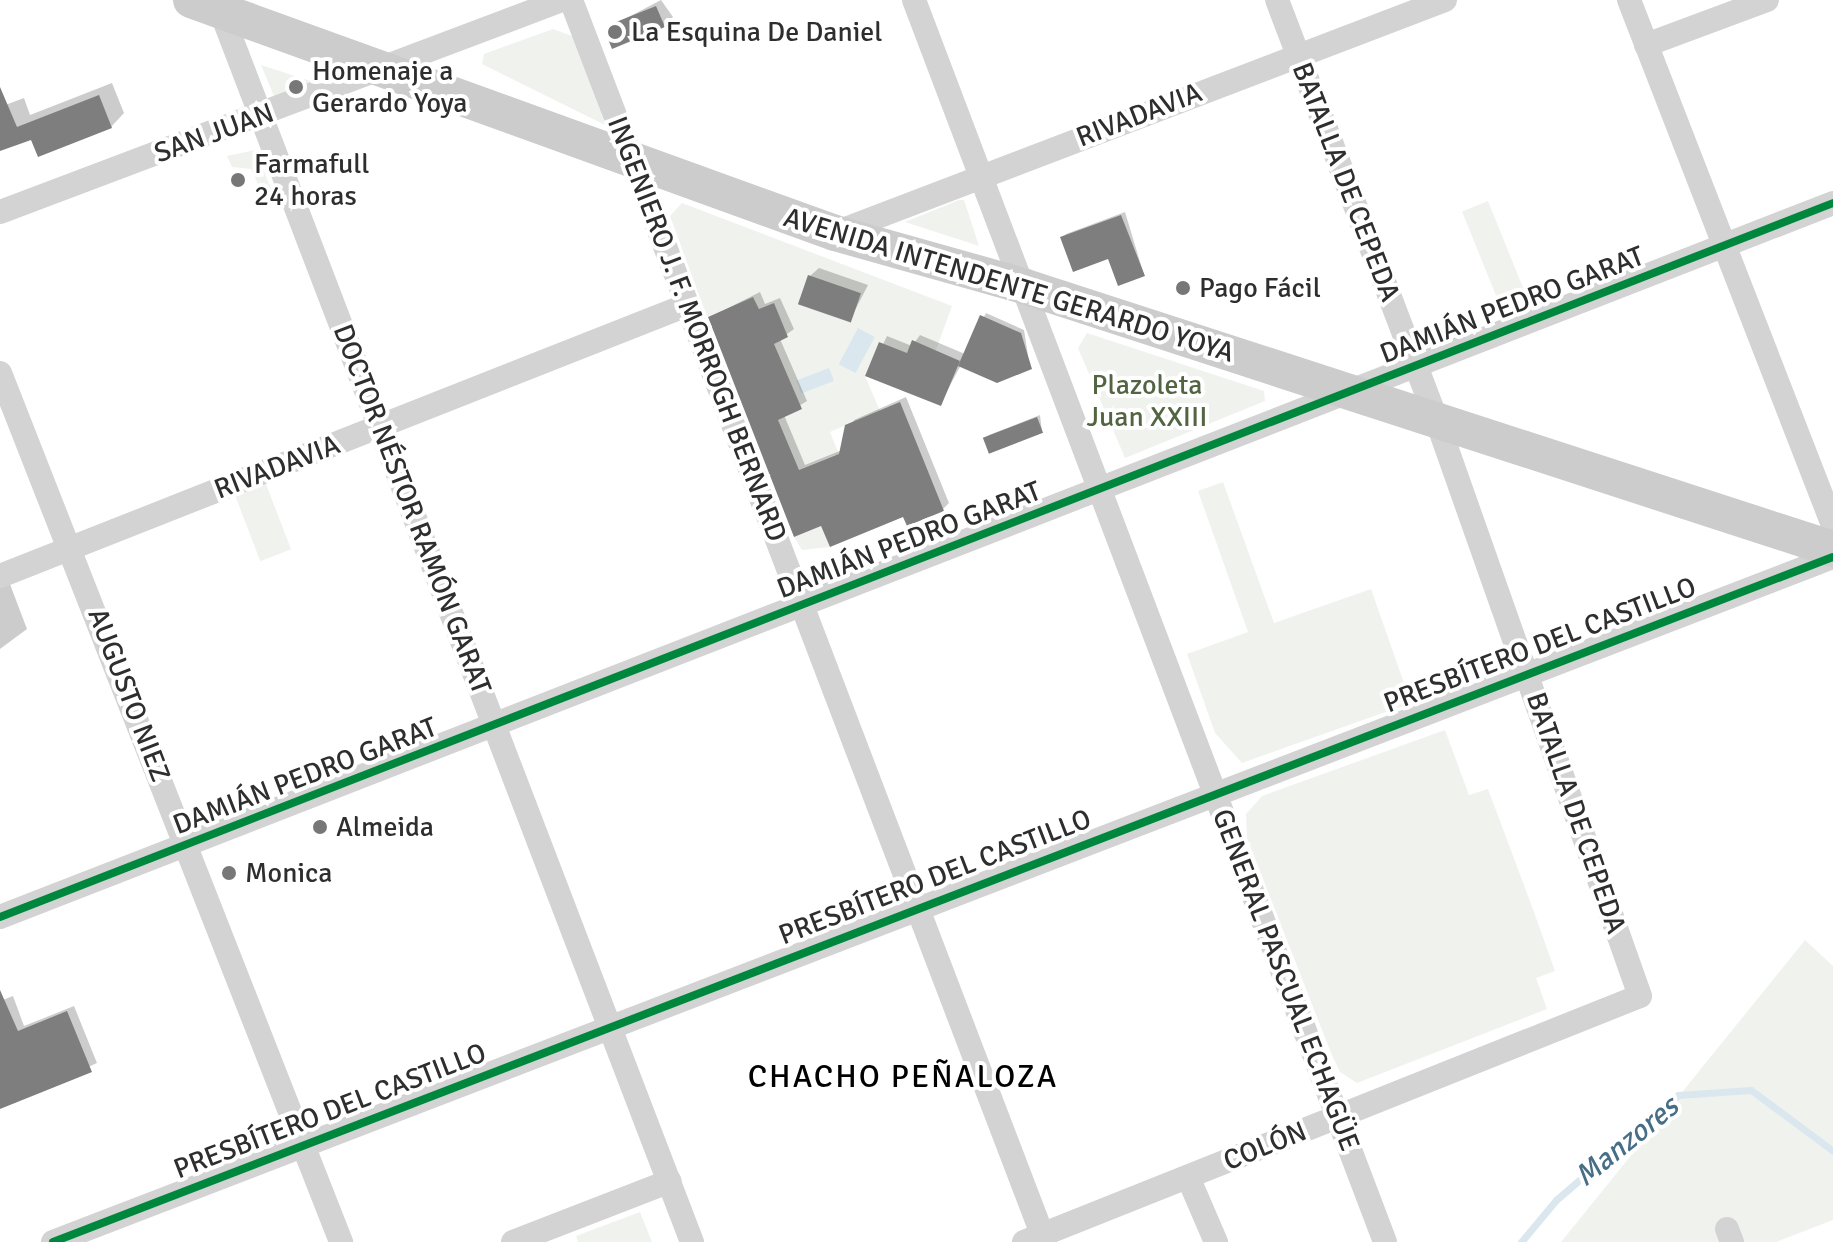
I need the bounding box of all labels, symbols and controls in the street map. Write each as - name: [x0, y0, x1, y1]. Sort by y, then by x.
- place label: La Esquina De Daniel: [631, 15, 883, 49]
- marker: La Esquina De Daniel: [606, 23, 624, 41]
- place label: Homenaje a Gerardo Yoya: [312, 54, 467, 120]
- street label: BATALLA DE CEPEDA: [1285, 58, 1407, 306]
- street label: RIVADAVIA: [1071, 76, 1207, 154]
- marker: Homenaje a Gerardo Yoya: [287, 78, 305, 96]
- street label: SAN JUAN: [150, 96, 278, 170]
- street label: INGENIERO J. F. MORROGH BERNARD: [600, 112, 794, 546]
- place label: Farmafull 24 horas: [254, 147, 370, 213]
- marker: Farmafull 24 horas: [229, 171, 247, 189]
- street label: AVENIDA INTENDENTE GERARDO YOYA: [780, 200, 1238, 370]
- street label: DAMIÁN PEDRO GARAT: [1375, 239, 1649, 371]
- place label: Pago Fácil: [1199, 271, 1321, 305]
- marker: Pago Fácil: [1174, 279, 1192, 297]
- street label: DOCTOR NÉSTOR RAMÓN GARAT: [326, 319, 498, 699]
- park label: Plazoleta Juan XXIII: [1086, 368, 1208, 434]
- street label: RIVADAVIA: [209, 428, 345, 506]
- street label: DAMIÁN PEDRO GARAT: [772, 474, 1046, 606]
- street label: PRESBÍTERO DEL CASTILLO: [1379, 570, 1701, 720]
- street label: AUGUSTO NIEZ: [81, 604, 177, 786]
- street label: BATALLA DE CEPEDA: [1519, 688, 1633, 938]
- street label: DAMIÁN PEDRO GARAT: [168, 710, 442, 842]
- street label: PRESBÍTERO DEL CASTILLO: [774, 802, 1096, 952]
- street label: GENERAL PASCUAL ECHAGÜE: [1205, 804, 1367, 1156]
- place label: Almeida: [336, 810, 434, 844]
- marker: Almeida: [311, 818, 329, 836]
- place label: Monica: [245, 856, 332, 890]
- marker: Monica: [220, 864, 238, 882]
- street label: PRESBÍTERO DEL CASTILLO: [169, 1036, 491, 1186]
- district label: CHACHO PEÑALOZA: [748, 1058, 1058, 1096]
- water label: Manzores: [1568, 1089, 1686, 1195]
- street label: COLÓN: [1219, 1114, 1311, 1178]

